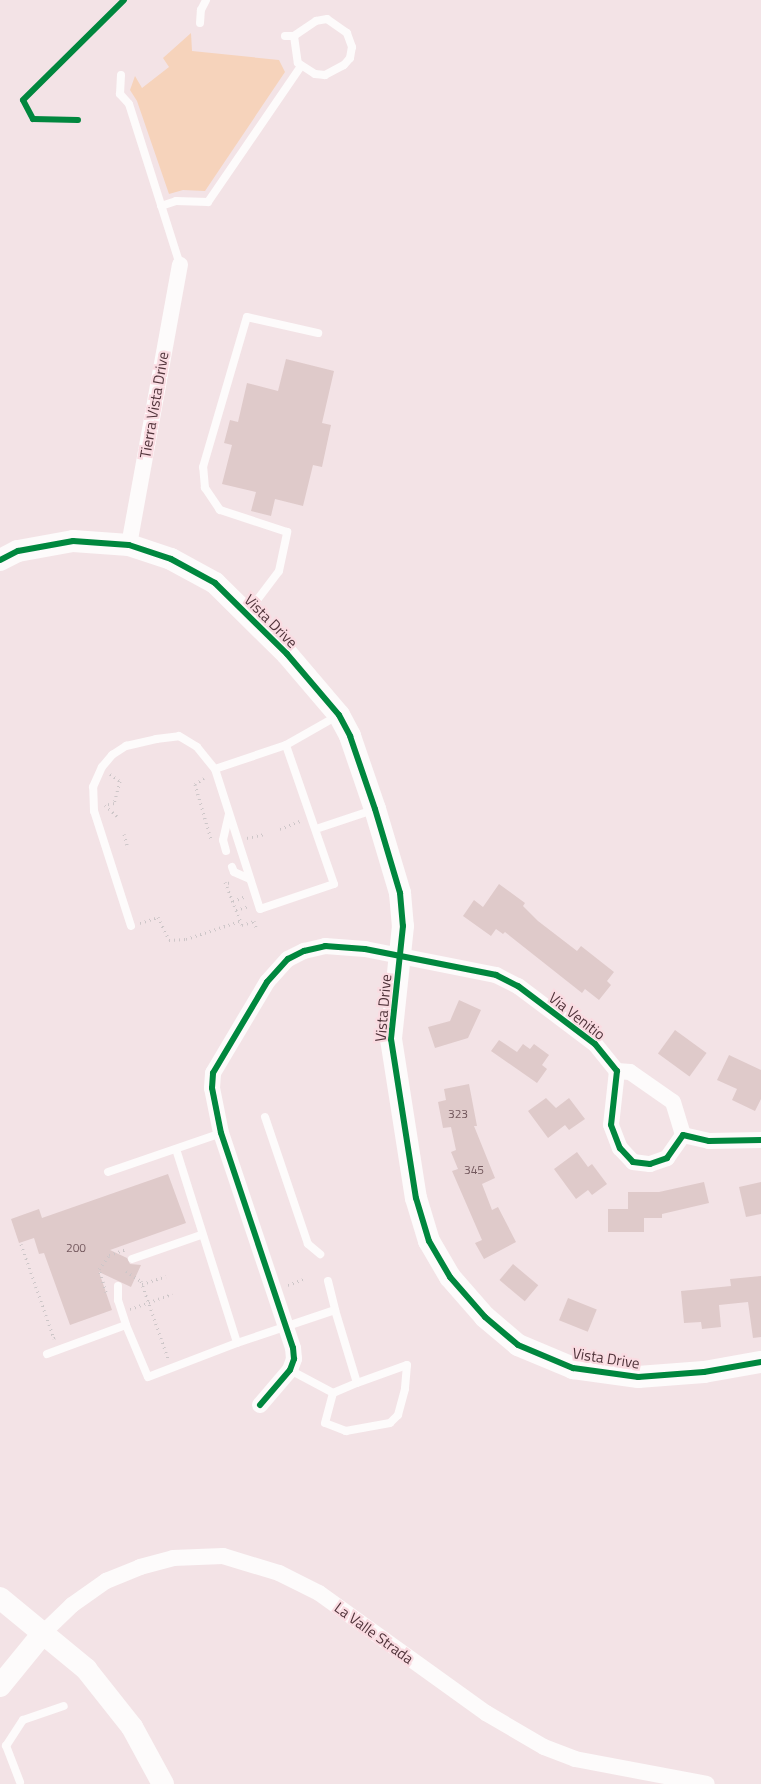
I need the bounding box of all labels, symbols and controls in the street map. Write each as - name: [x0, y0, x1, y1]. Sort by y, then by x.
- street label: Tierra Vista Drive: [136, 350, 172, 460]
- street label: Vista Drive: [241, 591, 301, 651]
- street label: Vista Drive: [371, 973, 395, 1043]
- street label: Via Venitio: [545, 988, 609, 1044]
- house number: 323: [448, 1107, 468, 1121]
- house number: 345: [464, 1163, 484, 1177]
- house number: 200: [66, 1241, 86, 1255]
- street label: Vista Drive: [571, 1344, 641, 1372]
- street label: La Valle Strada: [331, 1598, 417, 1668]

